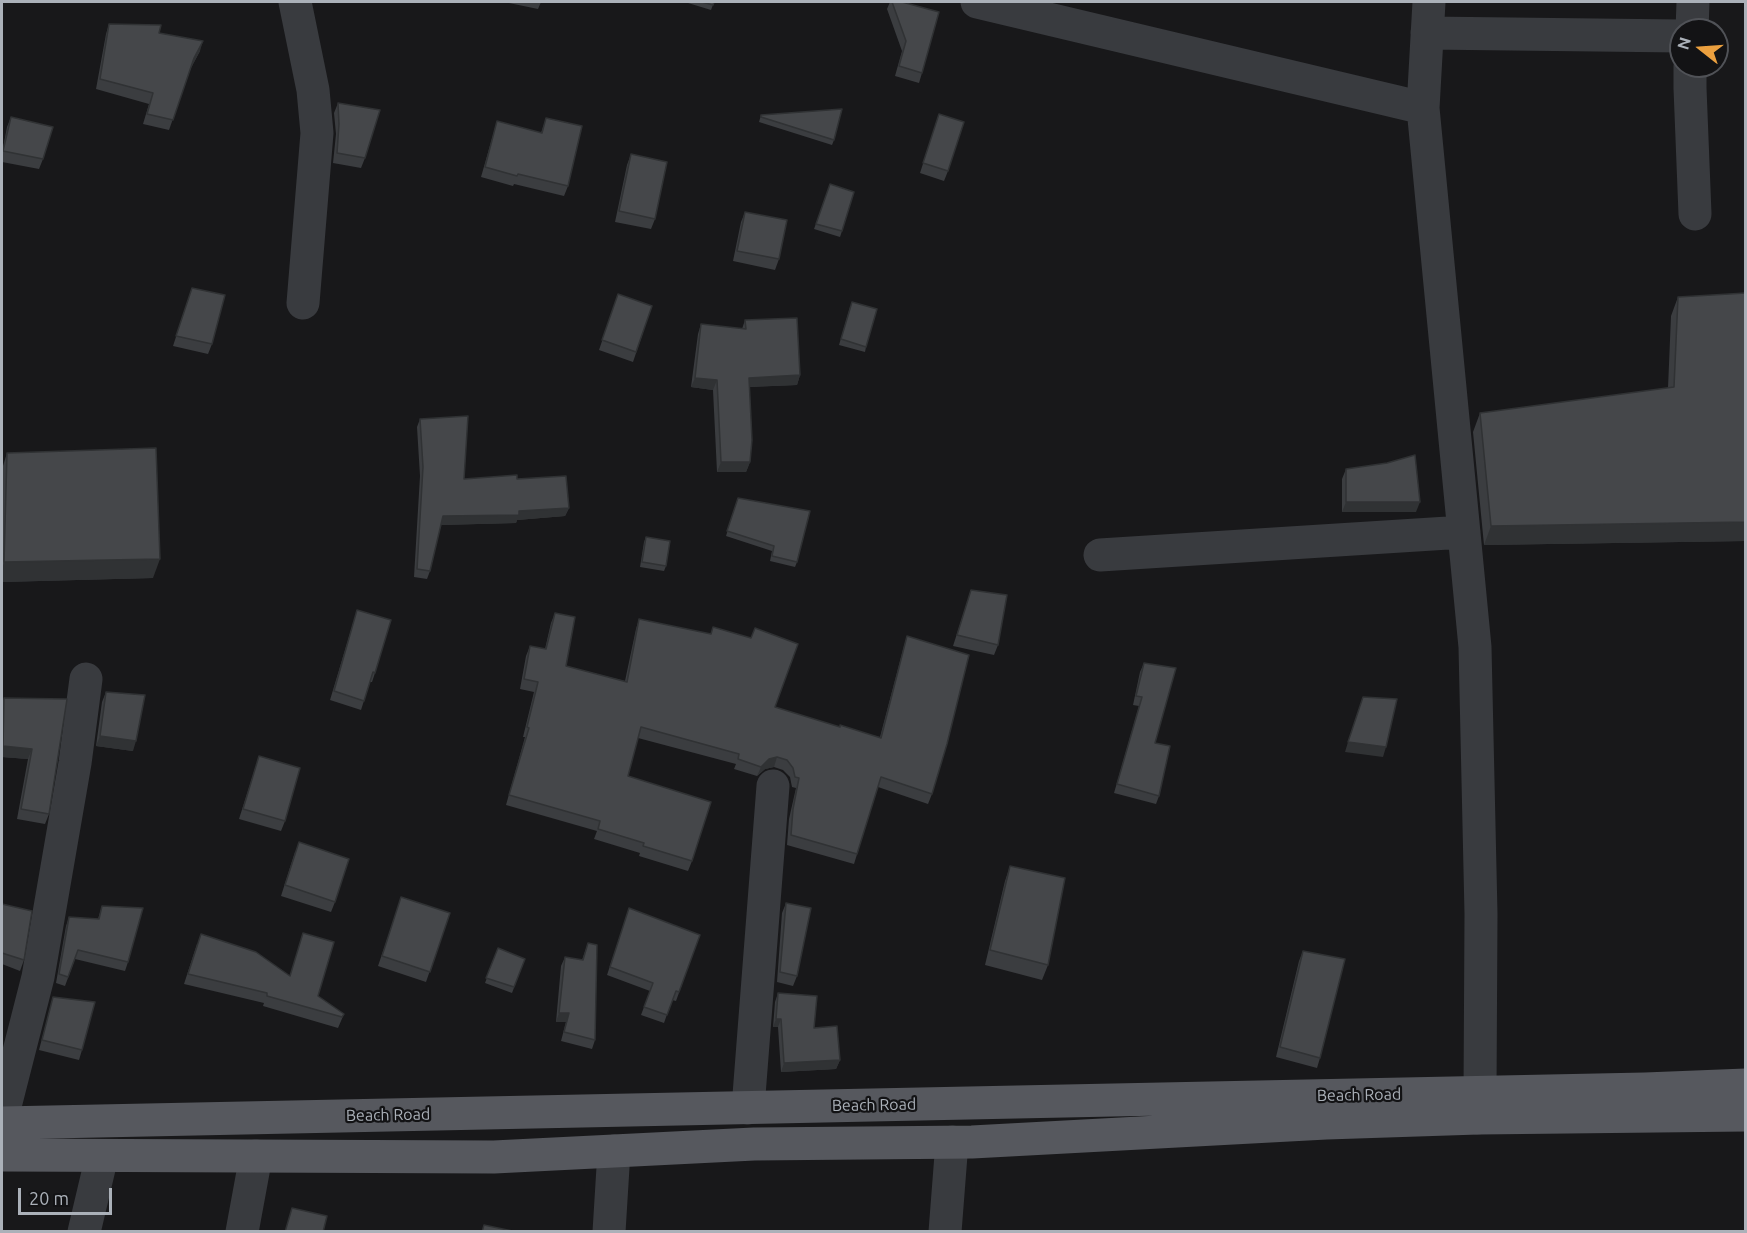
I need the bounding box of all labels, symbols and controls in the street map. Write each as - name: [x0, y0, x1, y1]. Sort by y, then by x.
- north arrow: [1669, 18, 1729, 78]
- text: N: [1673, 35, 1694, 52]
- street label: Beach Road: [1317, 1085, 1401, 1105]
- street label: Beach Road: [832, 1095, 916, 1115]
- street label: Beach Road: [346, 1105, 430, 1125]
- scale bar: [21, 1176, 116, 1214]
- text: 20 m: [29, 1188, 69, 1208]

